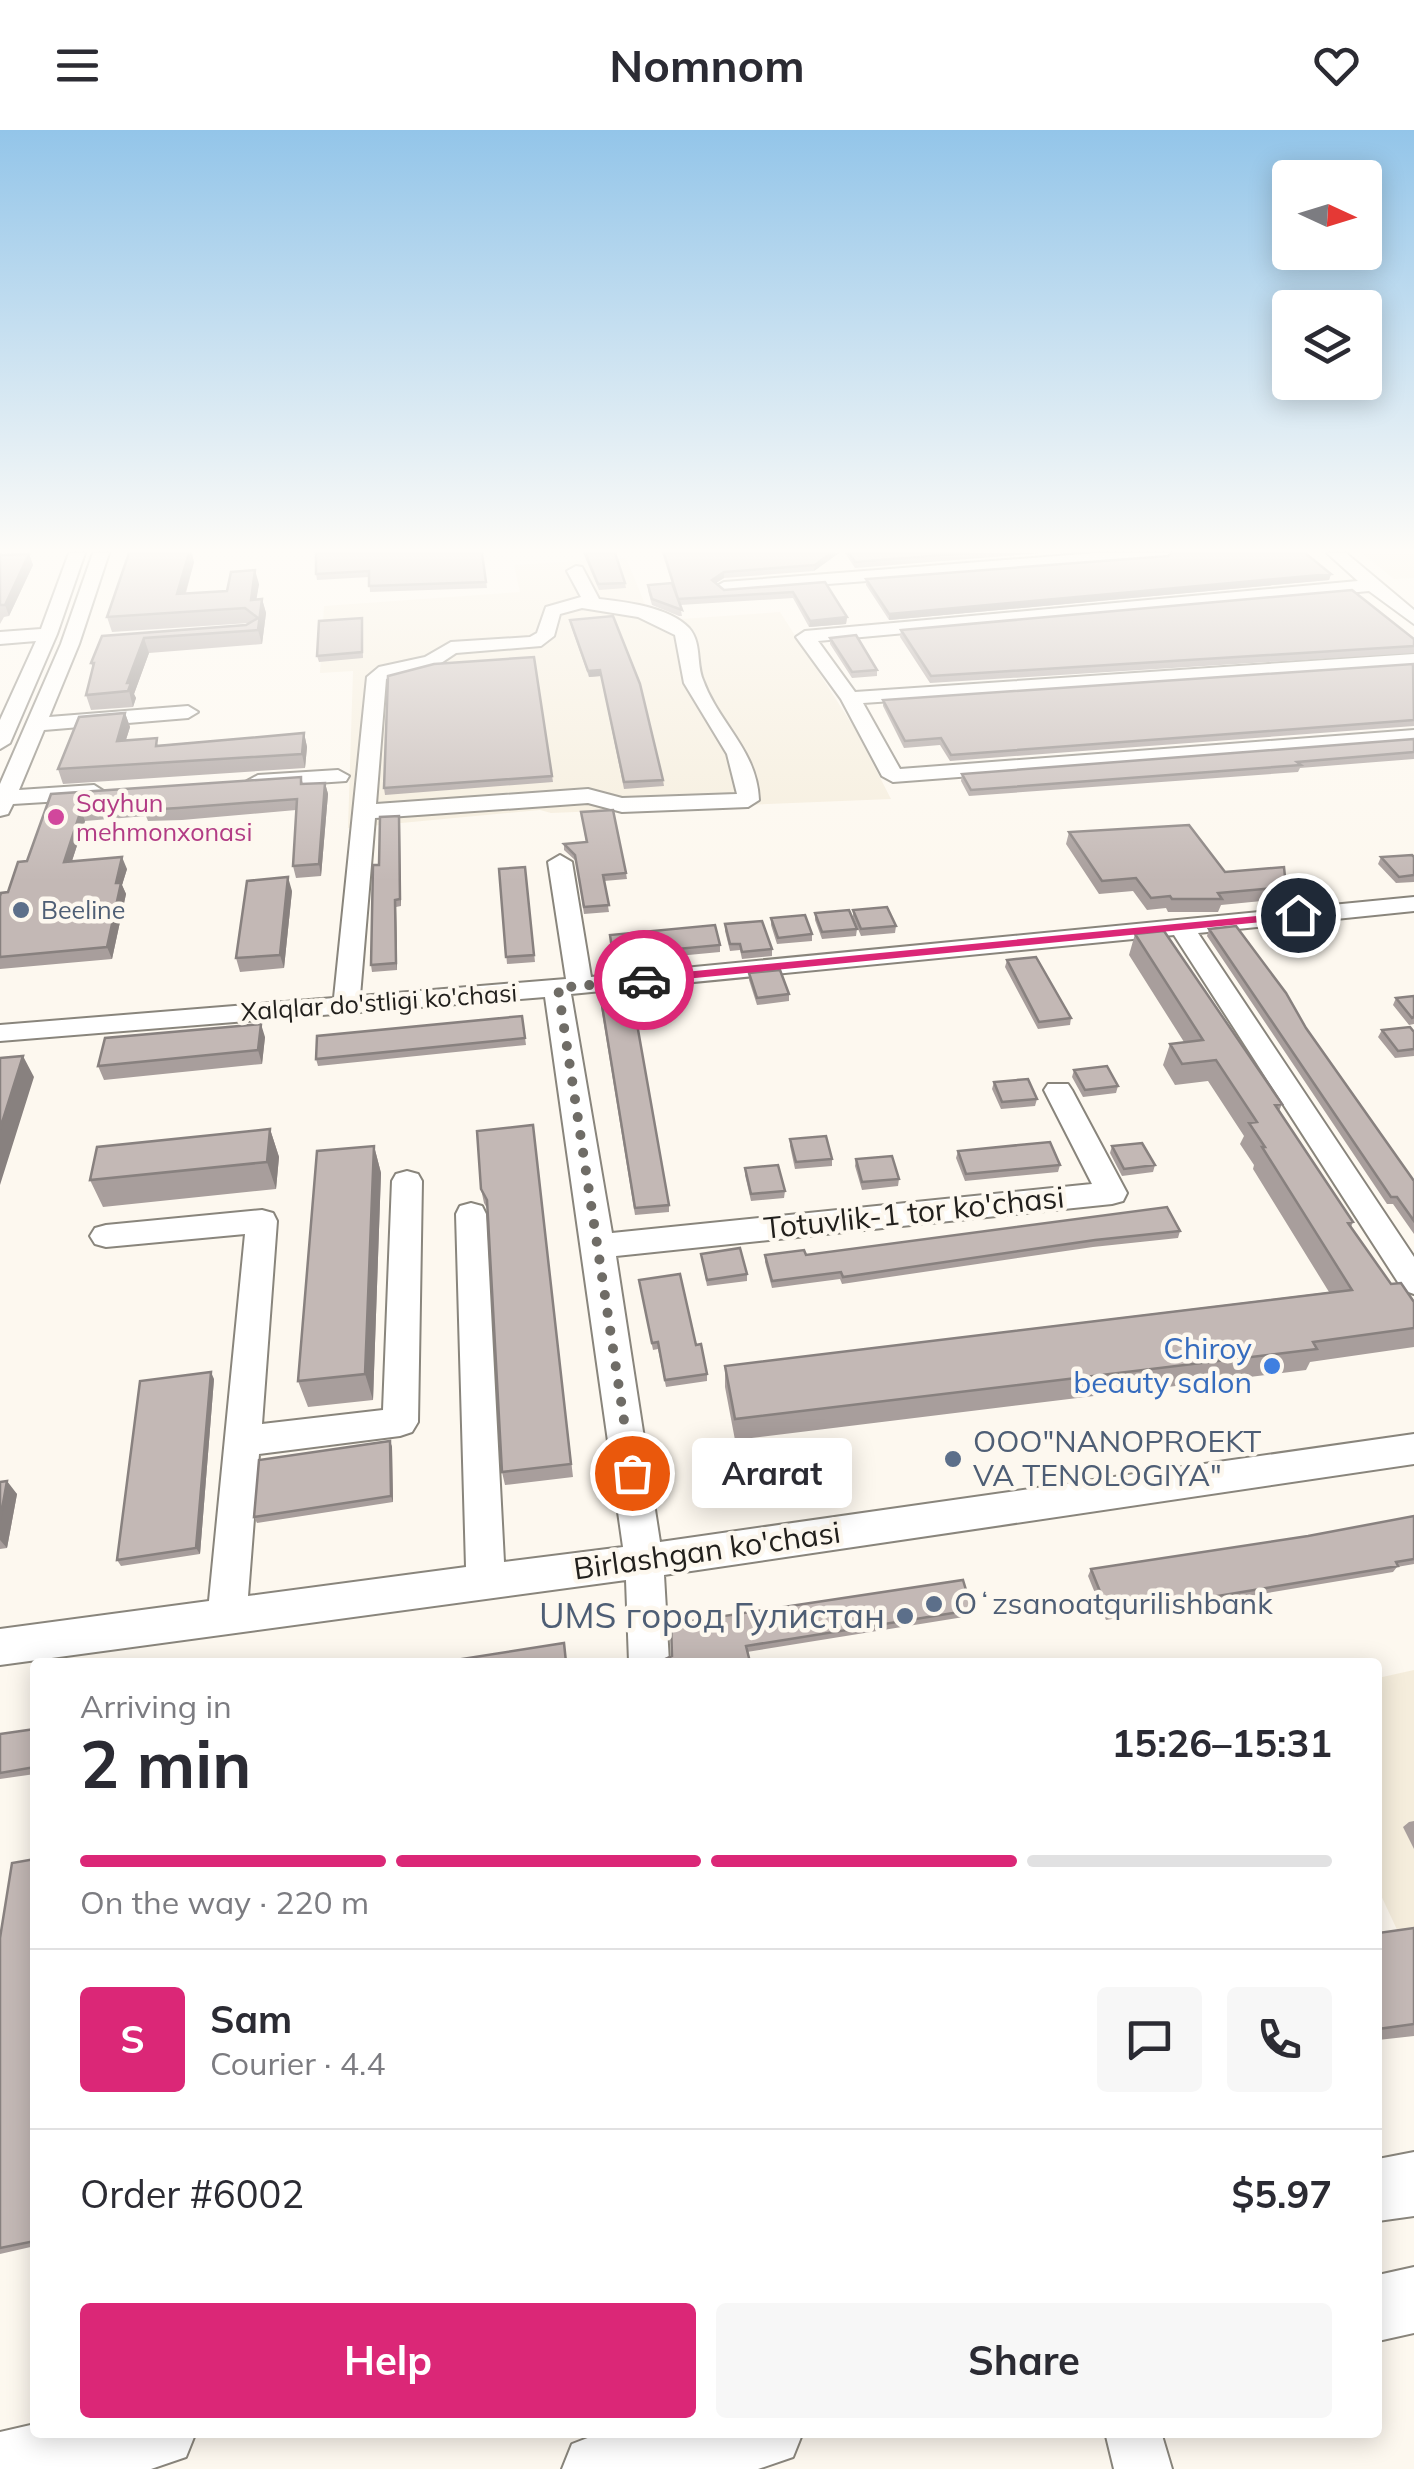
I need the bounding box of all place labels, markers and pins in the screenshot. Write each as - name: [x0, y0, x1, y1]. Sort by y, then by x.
- place label: Sayhun mehmonxonasi: [76, 787, 252, 847]
- marker: Sayhun mehmonxonasi: [45, 806, 67, 828]
- pin: [1256, 873, 1341, 958]
- place label: Beeline: [41, 894, 125, 925]
- marker: Beeline: [10, 899, 32, 921]
- place label: Chiroy beauty salon: [1073, 1329, 1252, 1401]
- marker: Chiroy beauty salon: [1261, 1355, 1283, 1377]
- place label: ООО"NANOPROEKT VA TENOLOGIYA": [973, 1422, 1261, 1494]
- pin: [590, 1431, 675, 1516]
- callout: Ararat: [692, 1438, 852, 1508]
- marker: ООО"NANOPROEKT VA TENOLOGIYA": [942, 1448, 964, 1470]
- place label: Oʻzsanoatqurilishbank: [954, 1584, 1273, 1622]
- place label: UMS город Гулистан: [539, 1593, 885, 1637]
- marker: Oʻzsanoatqurilishbank: [923, 1593, 945, 1615]
- marker: UMS город Гулистан: [894, 1605, 916, 1627]

